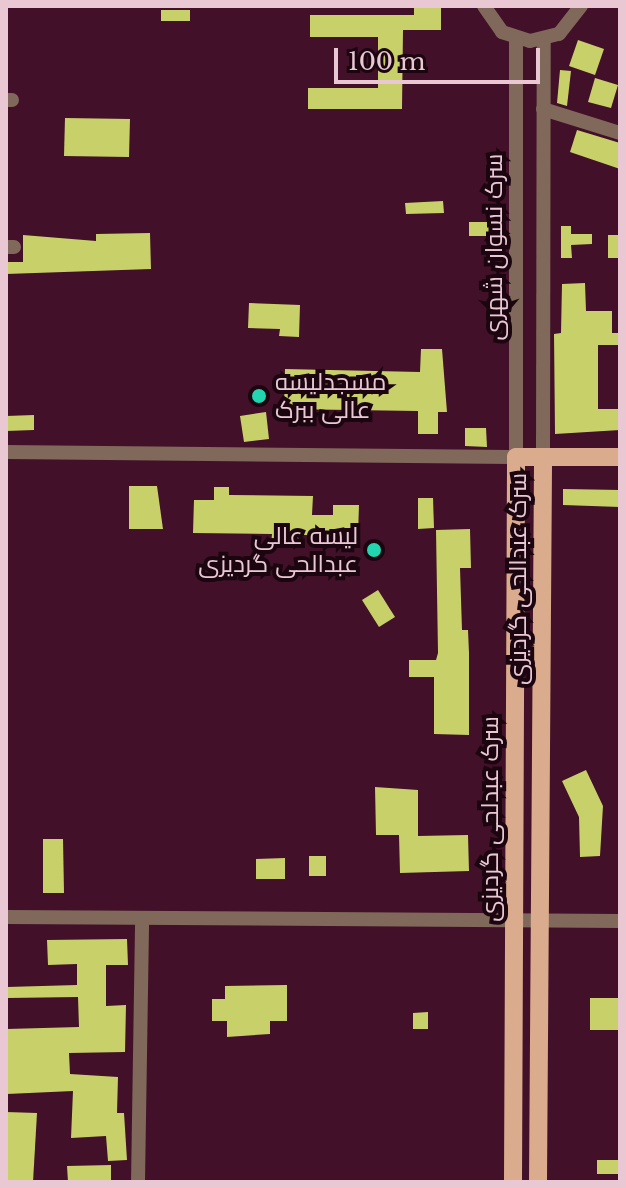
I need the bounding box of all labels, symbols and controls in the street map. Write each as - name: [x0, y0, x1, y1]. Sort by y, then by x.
- scale bar: [338, 32, 544, 82]
- text: 100 m: [348, 47, 426, 76]
- street label: سرک نسوان شهری: [480, 154, 508, 340]
- place label: مسجدلیسه عالی ببرک: [275, 368, 387, 424]
- marker: مسجدلیسه عالی ببرک: [250, 387, 268, 405]
- street label: سرک عبدالحی گردیزی: [504, 473, 532, 685]
- place label: لیسه عالی عبدالحی گردیزی: [198, 522, 358, 578]
- marker: لیسه عالی عبدالحی گردیزی: [365, 541, 383, 559]
- street label: سرک عبدلحی گردیزی: [476, 716, 504, 922]

